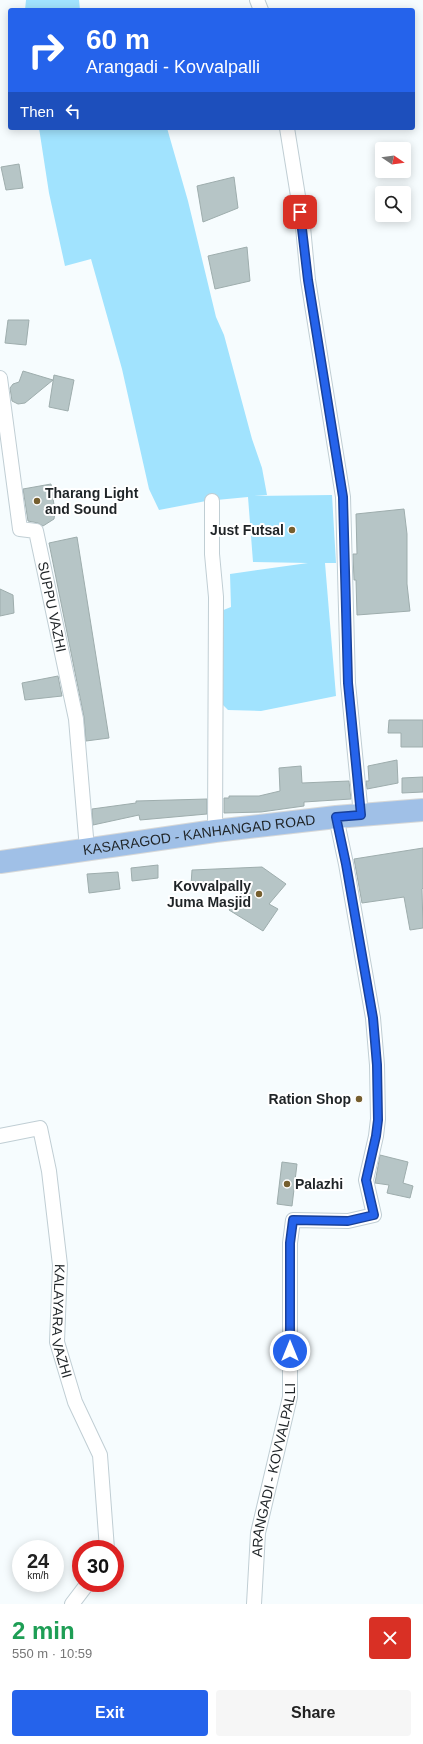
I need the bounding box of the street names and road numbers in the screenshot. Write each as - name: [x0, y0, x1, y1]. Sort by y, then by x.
- street label: SUPPU VAZHI: [35, 560, 70, 654]
- street label: KASARAGOD - KANHANGAD ROAD: [82, 811, 316, 858]
- street label: KALAYARA VAZHI: [48, 1264, 75, 1380]
- street label: ARANGADI - KOVVALPALLI: [249, 1383, 298, 1557]

